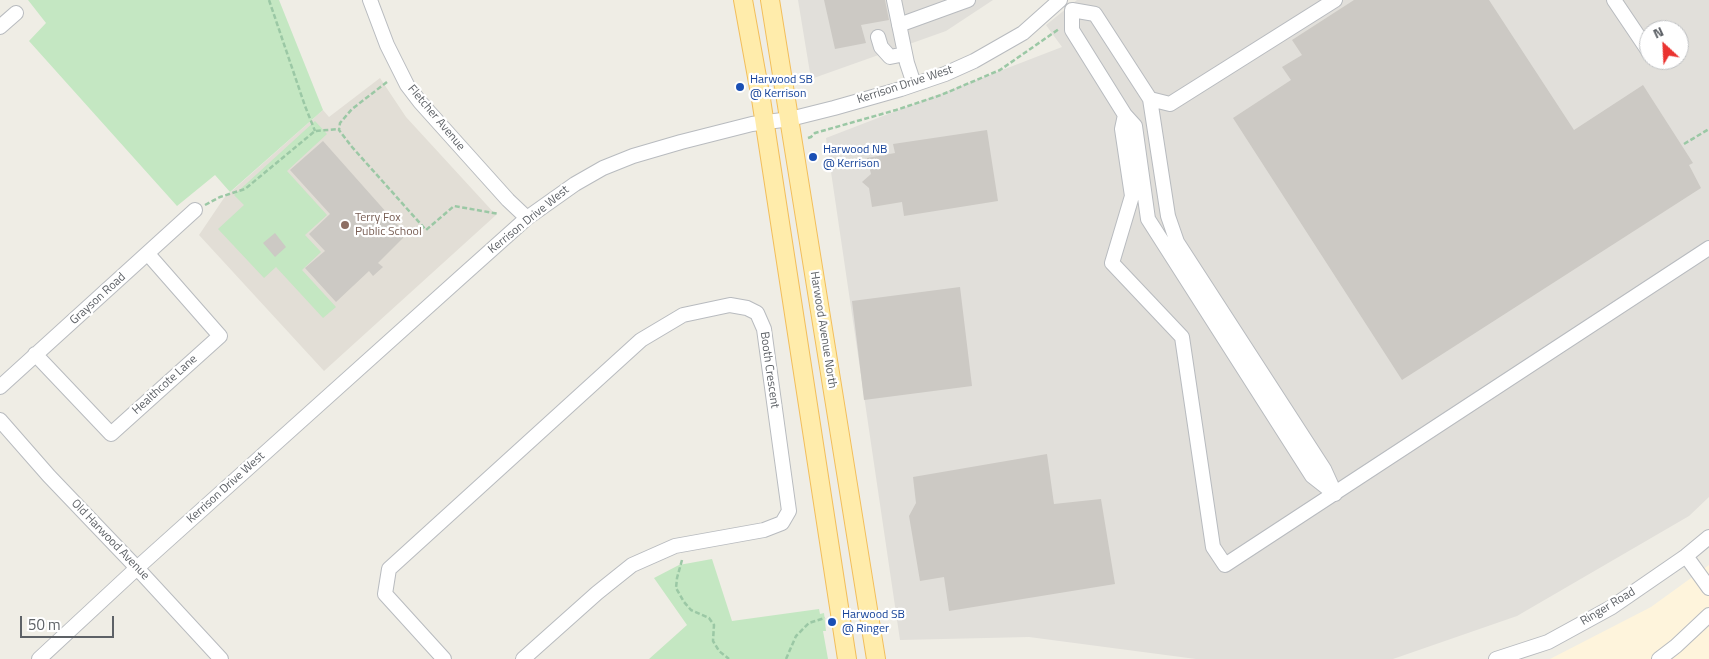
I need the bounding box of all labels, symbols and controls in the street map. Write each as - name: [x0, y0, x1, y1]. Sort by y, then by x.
- north arrow: [1639, 20, 1689, 70]
- text: N: [1649, 20, 1667, 43]
- street label: Kerrison Drive West: [855, 63, 955, 107]
- place label: Harwood SB @ Kerrison: [750, 73, 813, 101]
- marker: Harwood SB @ Kerrison: [734, 81, 746, 93]
- street label: Fletcher Avenue: [404, 82, 468, 154]
- place label: Harwood NB @ Kerrison: [823, 143, 888, 171]
- marker: Harwood NB @ Kerrison: [807, 151, 819, 163]
- street label: Kerrison Drive West: [486, 183, 572, 257]
- place label: Terry Fox Public School: [355, 211, 422, 239]
- marker: Terry Fox Public School: [339, 219, 351, 231]
- street label: Grayson Road: [67, 270, 129, 328]
- street label: Harwood Avenue North: [807, 270, 839, 390]
- street label: Booth Crescent: [756, 331, 782, 409]
- street label: Healthcote Lane: [130, 352, 200, 418]
- street label: Kerrison Drive West: [184, 449, 268, 527]
- street label: Old Harwood Avenue: [68, 497, 152, 583]
- street label: Ringer Road: [1578, 585, 1638, 629]
- scale bar: [22, 606, 116, 638]
- place label: Harwood SB @ Ringer: [842, 608, 905, 636]
- text: 50 m: [28, 613, 61, 636]
- marker: Harwood SB @ Ringer: [826, 616, 838, 628]

